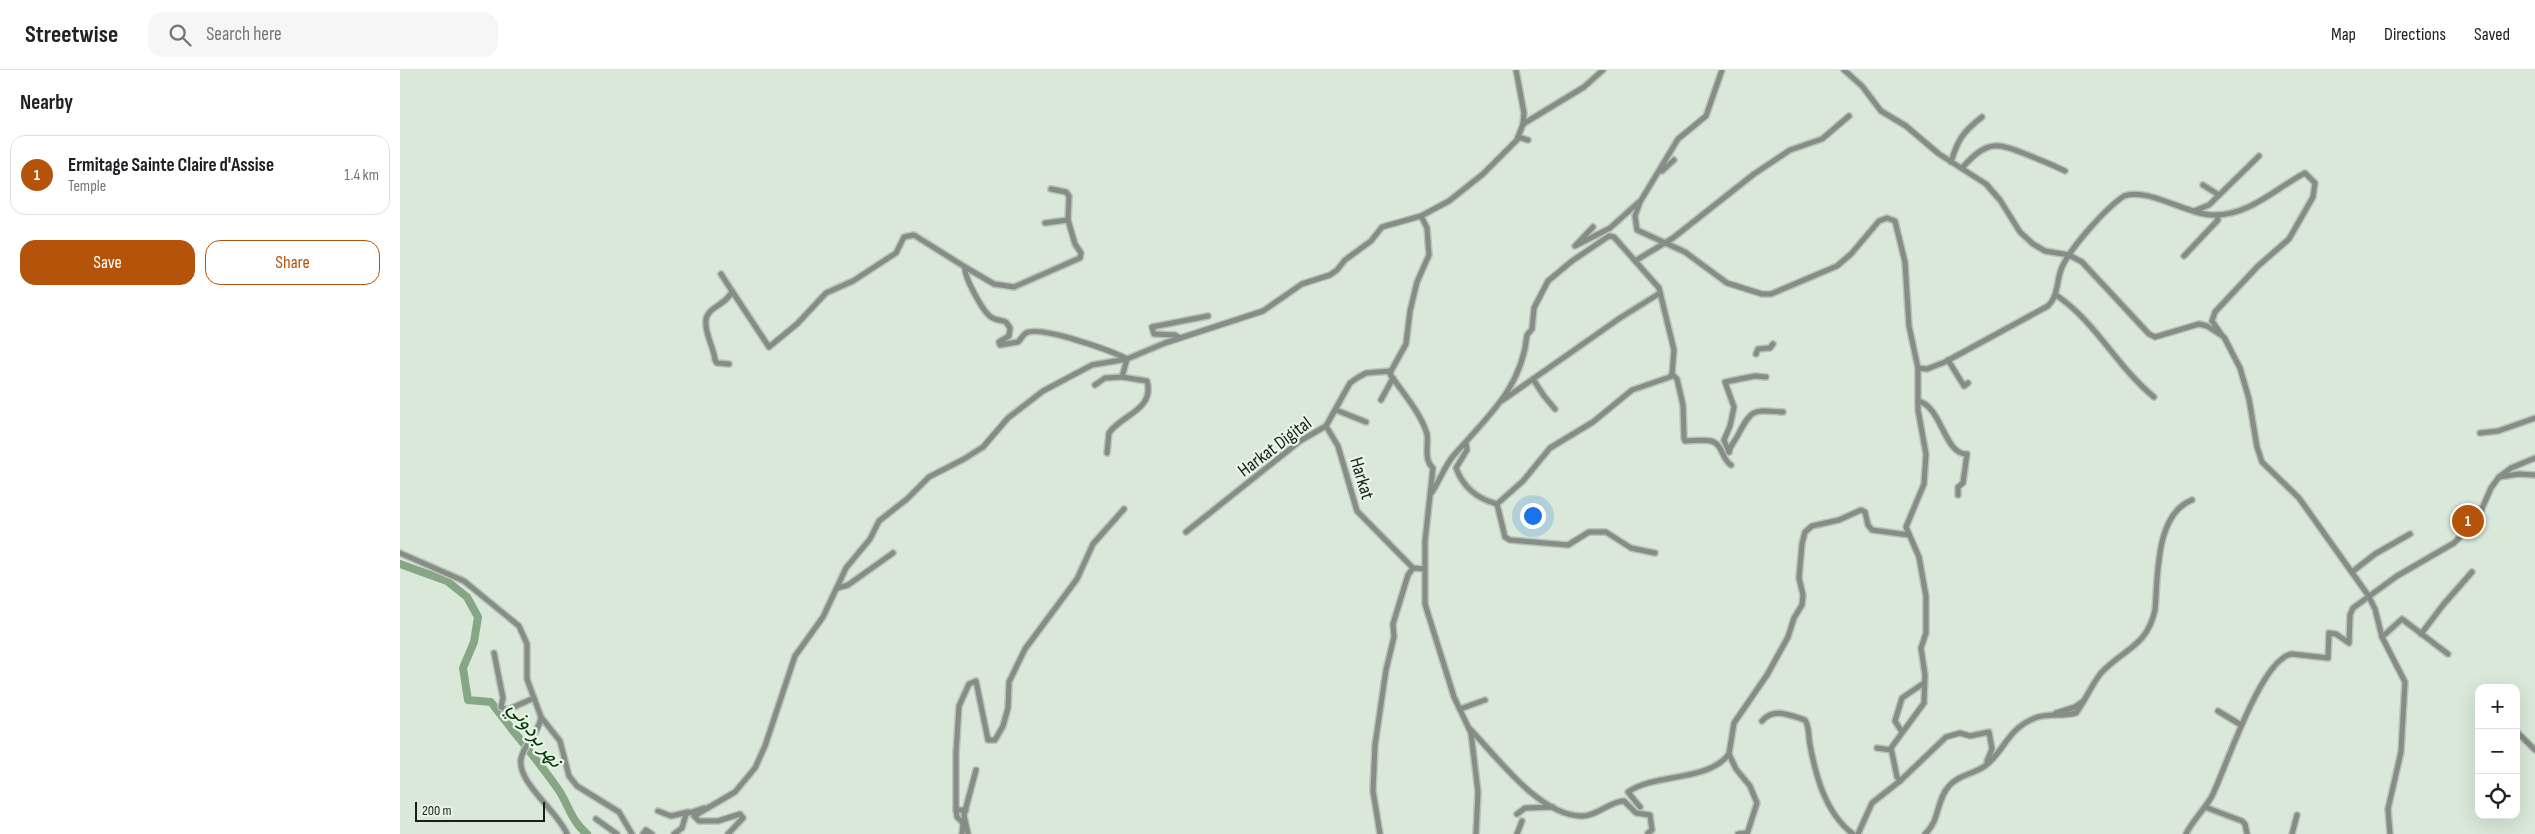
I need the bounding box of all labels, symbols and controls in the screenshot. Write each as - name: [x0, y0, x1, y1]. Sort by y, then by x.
- search box: [148, 12, 498, 57]
- text: Streetwise: [25, 20, 118, 49]
- icon: search: [166, 21, 194, 49]
- text: Search here: [206, 23, 282, 46]
- text: Map: [2331, 24, 2356, 45]
- text: Directions: [2384, 24, 2446, 45]
- text: Saved: [2474, 24, 2510, 45]
- text: Nearby: [20, 90, 73, 115]
- text: Ermitage Sainte Claire d'Assise: [68, 154, 274, 177]
- text: 1: [34, 166, 40, 185]
- text: 1.4 km: [344, 166, 379, 185]
- text: Temple: [68, 177, 106, 196]
- button: Save: [20, 240, 195, 285]
- button: Share: [205, 240, 380, 285]
- street label: Harkat Digital: [1233, 412, 1316, 482]
- street label: Harkat: [1344, 455, 1379, 502]
- pin: 1: [2452, 502, 2484, 540]
- your location: [1520, 503, 1546, 529]
- map controls: [2475, 684, 2520, 819]
- button: +: [2475, 684, 2520, 729]
- water label: نهر بردوني: [500, 697, 568, 776]
- button: −: [2475, 729, 2520, 774]
- button: locate: [2475, 774, 2520, 819]
- scale bar: [415, 799, 545, 822]
- text: 200 m: [422, 802, 451, 819]

